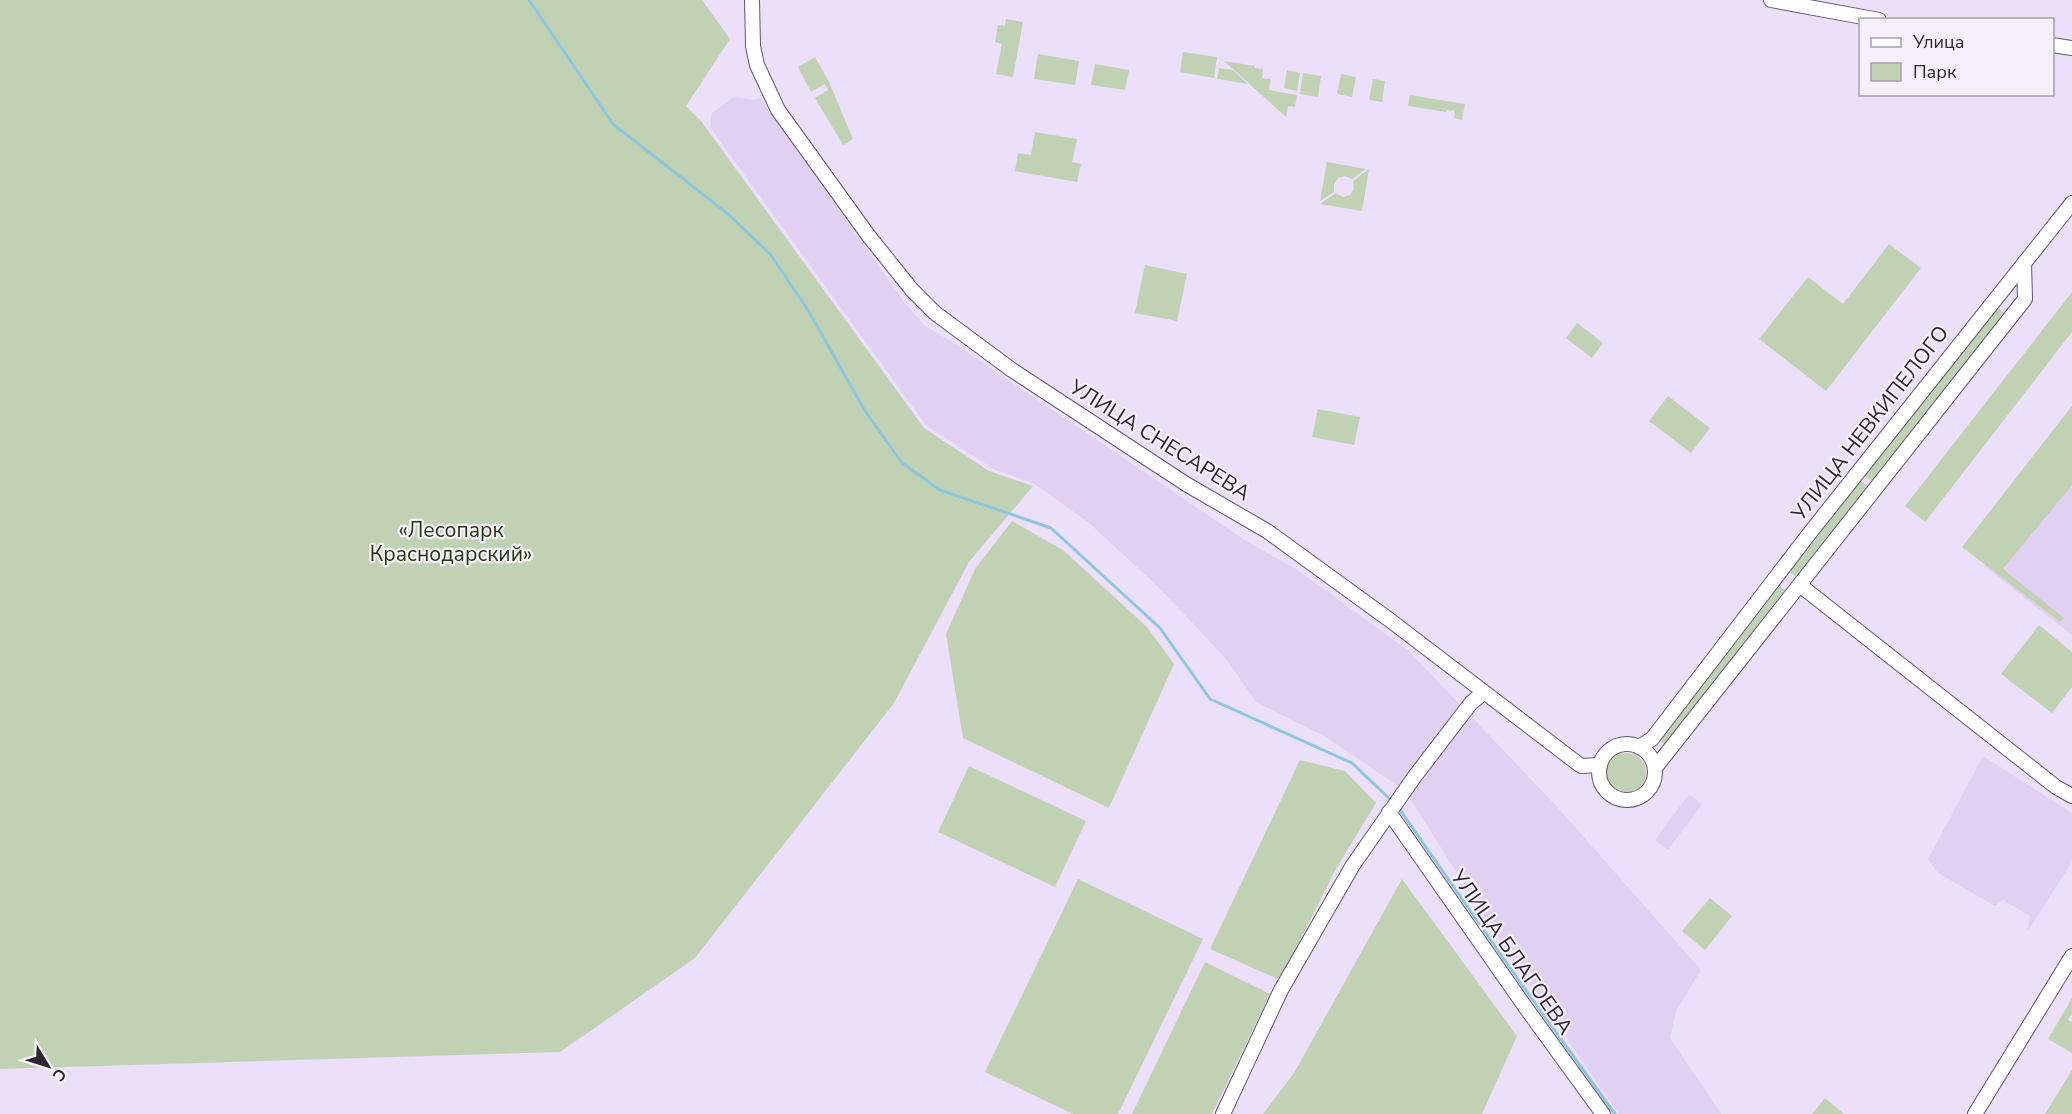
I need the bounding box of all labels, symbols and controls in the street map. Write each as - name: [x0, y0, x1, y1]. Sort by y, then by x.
- legend: [1859, 18, 2054, 96]
- text: Улица: [1912, 30, 1964, 54]
- text: Парк: [1913, 60, 1957, 84]
- street label: УЛИЦА НЕВКИПЕЛОГО: [1784, 320, 1955, 527]
- street label: УЛИЦА СНЕСАРЕВА: [1063, 372, 1256, 507]
- park label: «Лесопарк Краснодарский»: [370, 516, 532, 568]
- street label: УЛИЦА БЛАГОЕВА: [1444, 863, 1580, 1040]
- north arrow: [18, 1036, 78, 1096]
- text: С: [47, 1064, 71, 1086]

